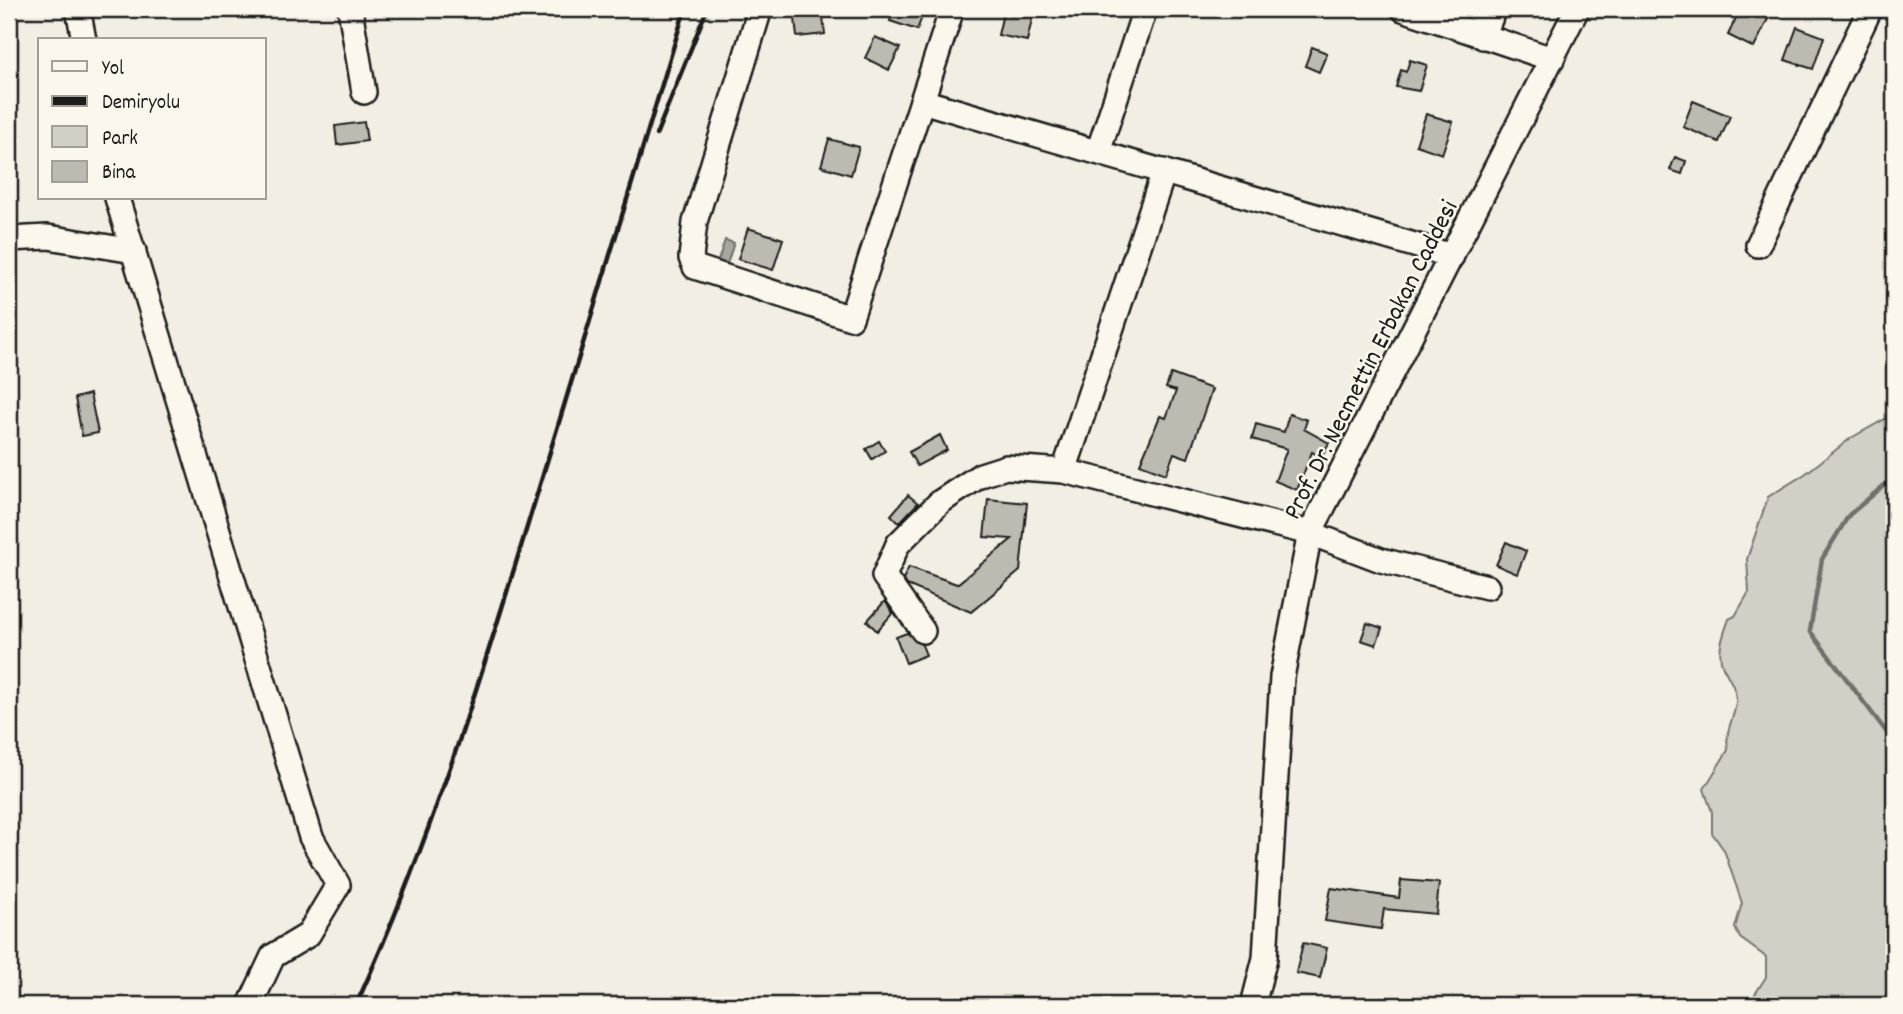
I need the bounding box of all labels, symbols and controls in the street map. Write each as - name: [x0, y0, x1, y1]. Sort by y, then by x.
- legend: [38, 38, 266, 200]
- text: Yol: [102, 55, 124, 85]
- text: Demiryolu: [102, 89, 180, 119]
- text: Park: [102, 125, 138, 155]
- text: Bina: [102, 159, 136, 189]
- street label: Prof. Dr. Necmettin Erbakan Caddesi: [1275, 194, 1469, 527]

